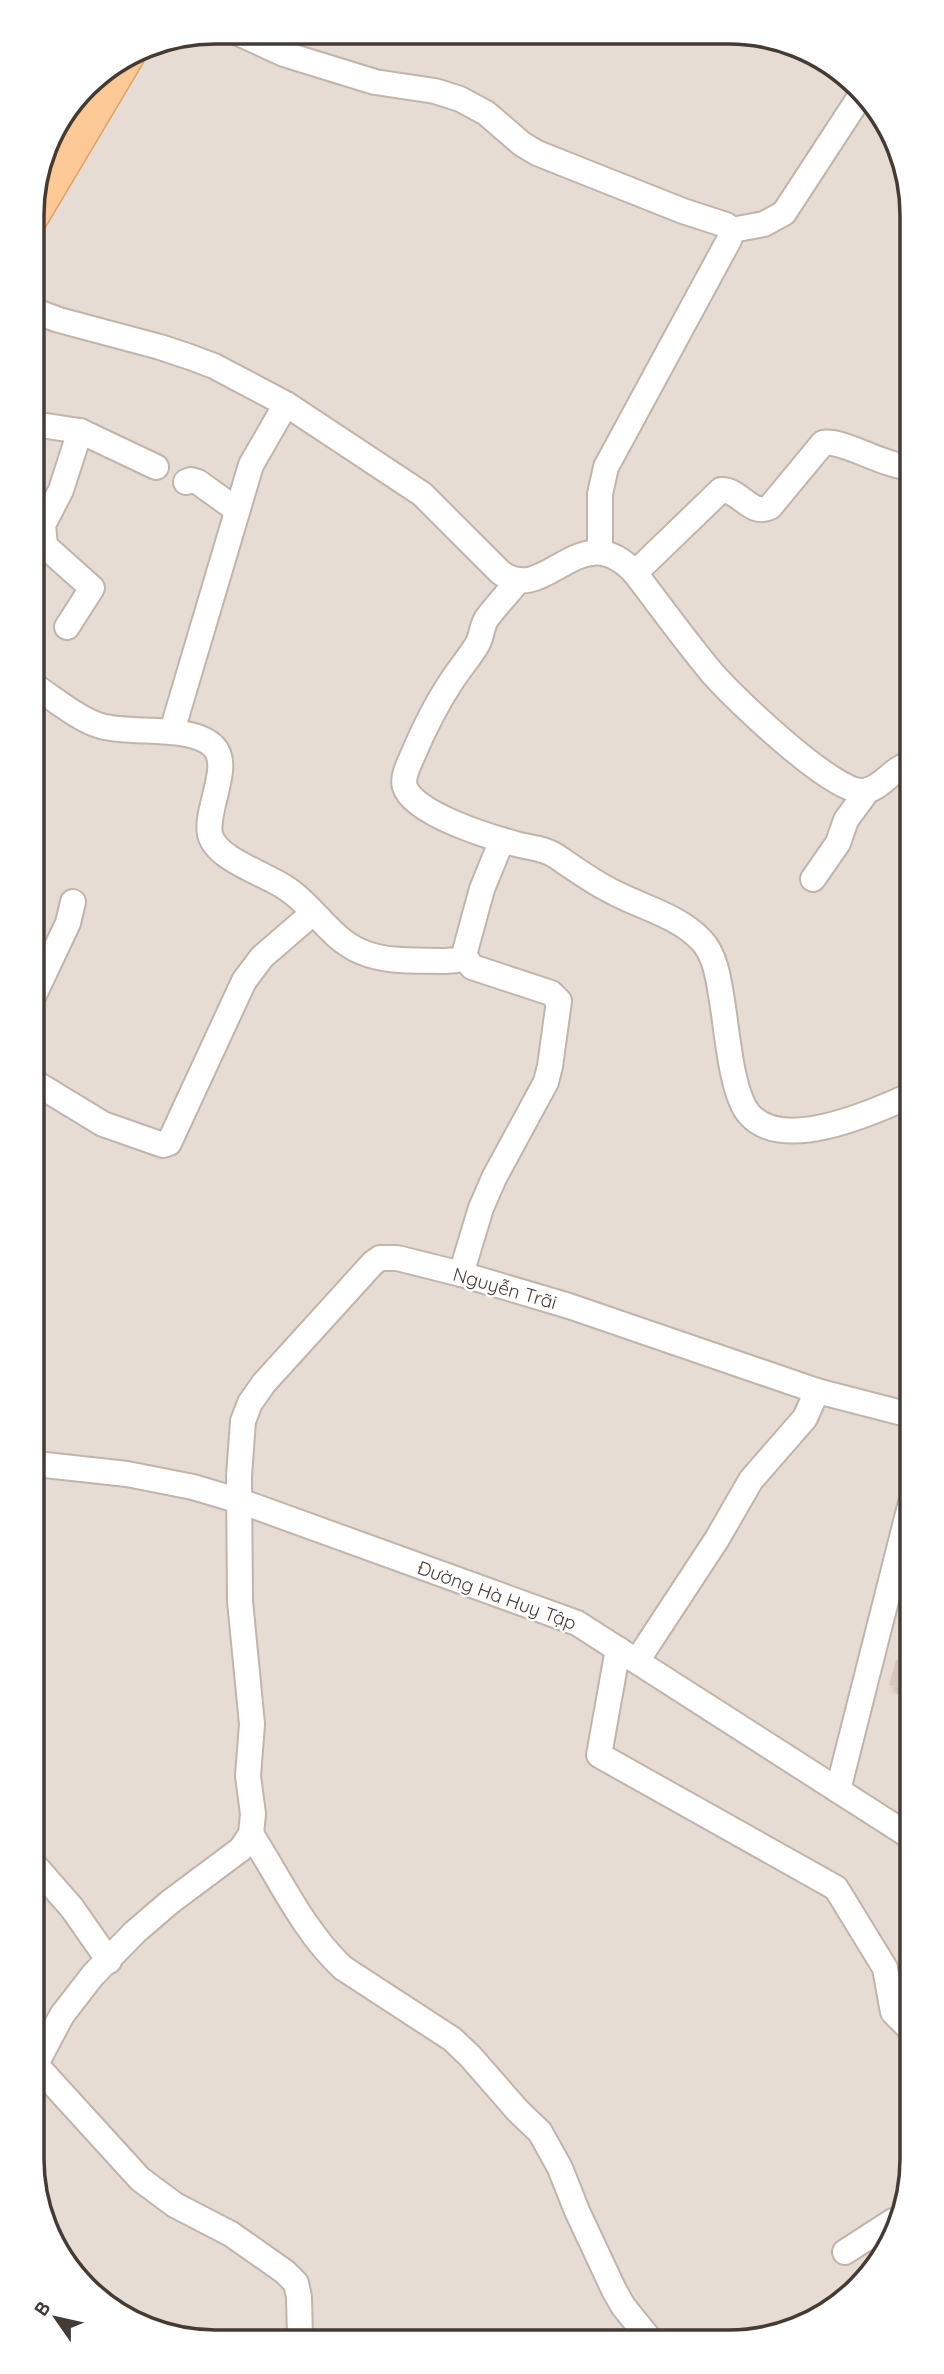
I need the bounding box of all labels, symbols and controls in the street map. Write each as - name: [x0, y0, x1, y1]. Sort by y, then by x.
- street label: Nguyễn Trãi: [450, 1262, 560, 1314]
- street label: Đường Hà Huy Tập: [414, 1555, 580, 1635]
- north arrow: [21, 2283, 91, 2353]
- text: B: [28, 2297, 55, 2320]

